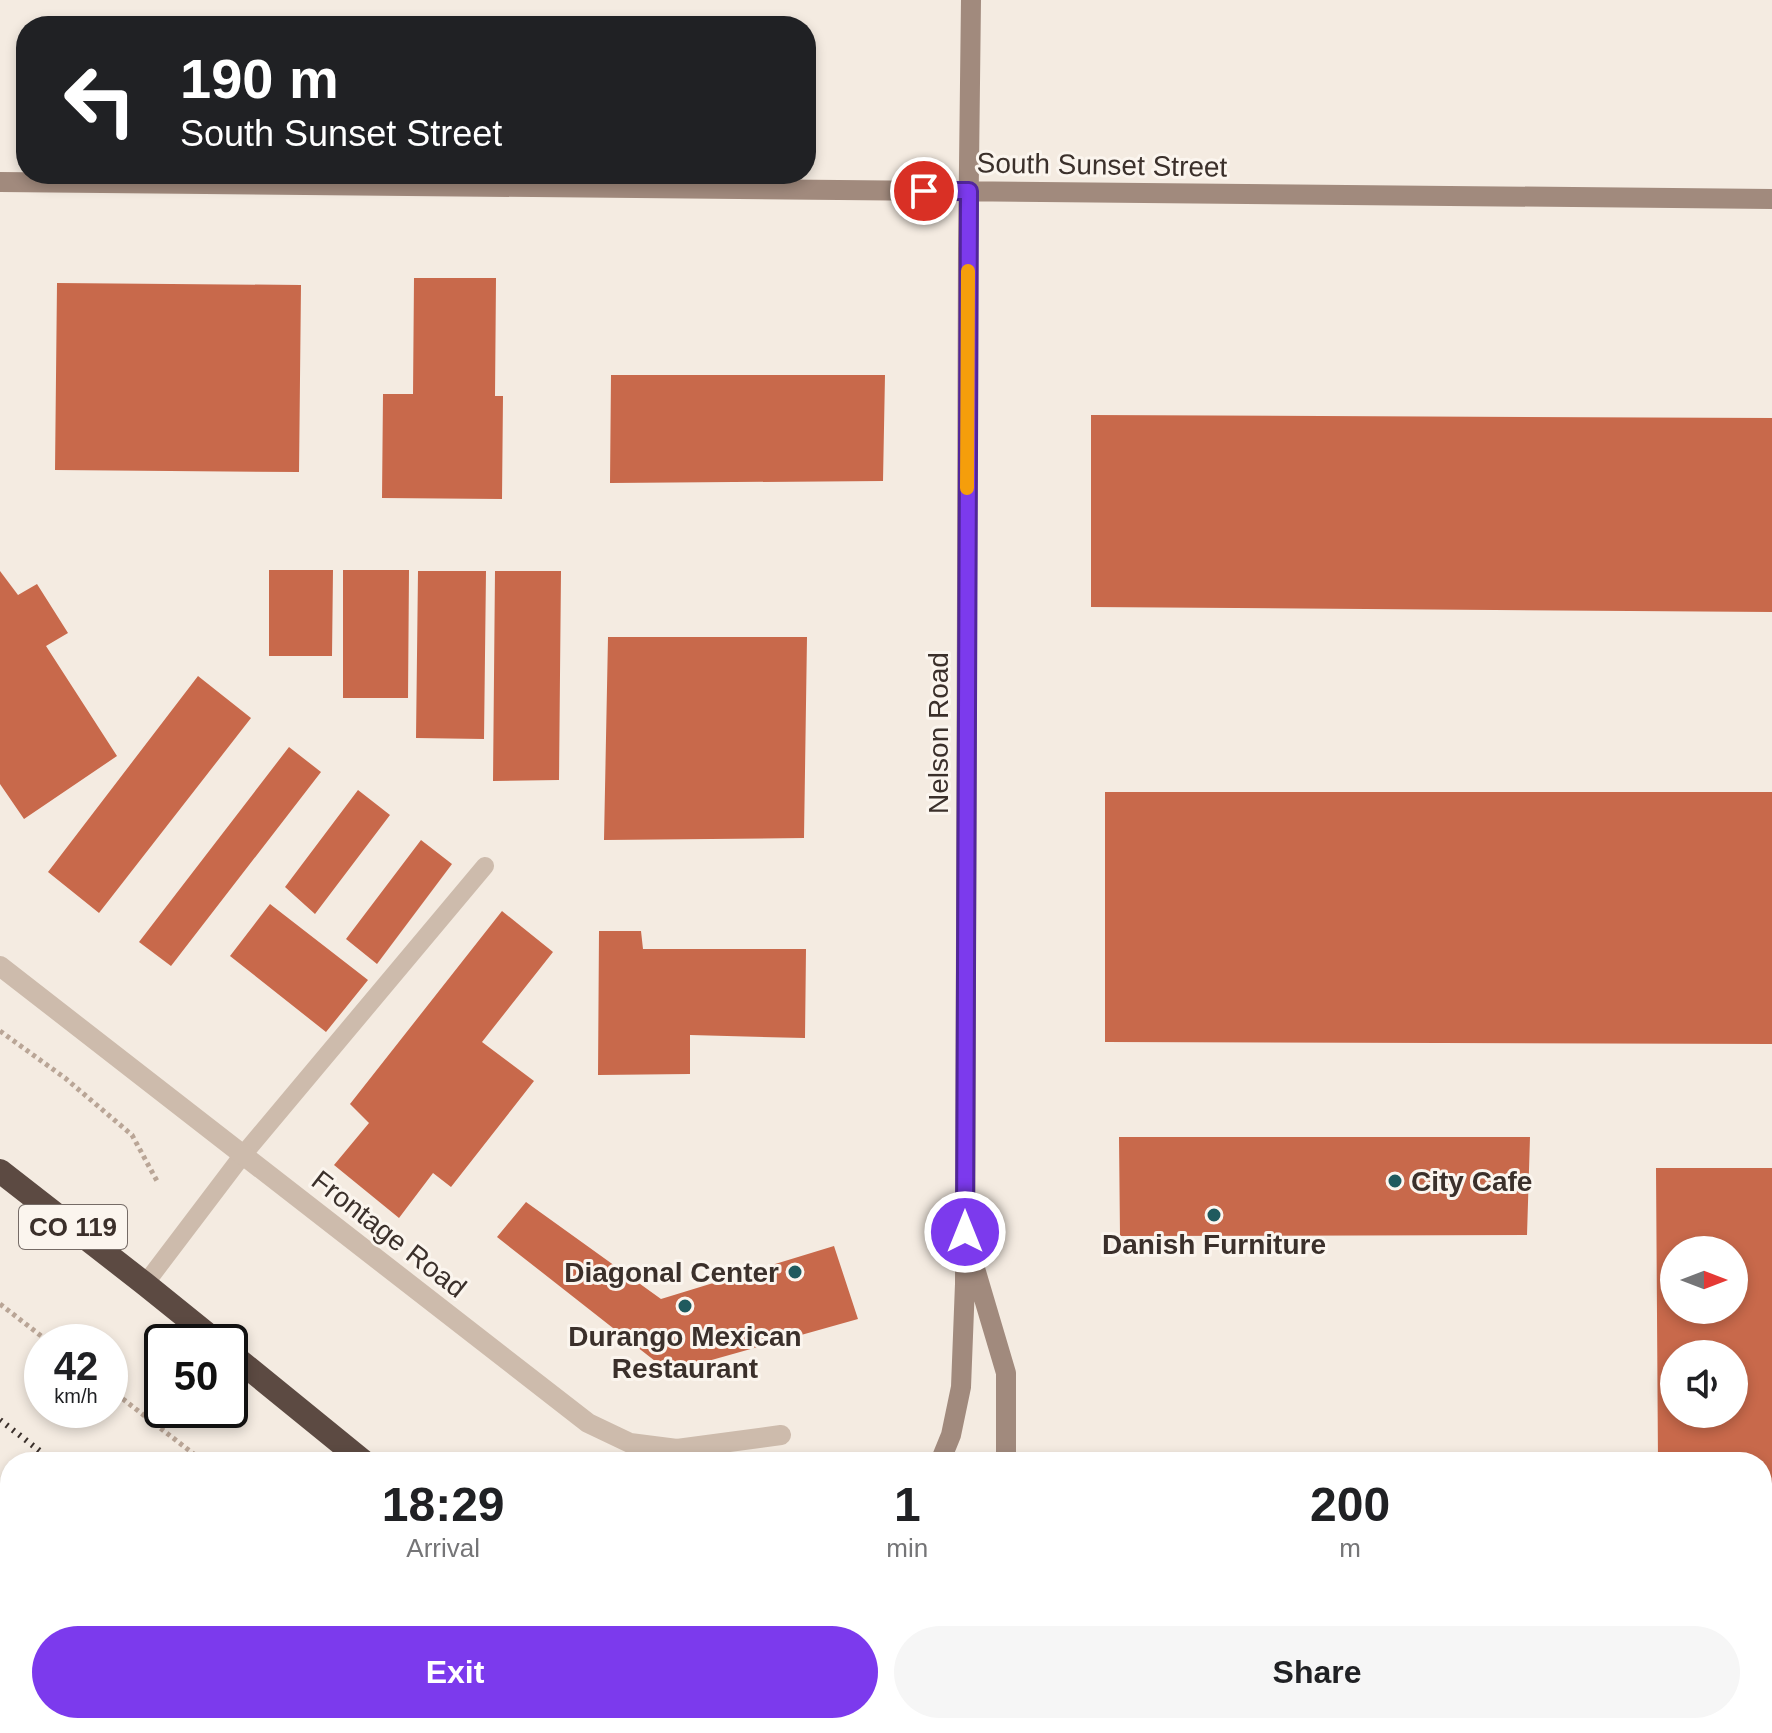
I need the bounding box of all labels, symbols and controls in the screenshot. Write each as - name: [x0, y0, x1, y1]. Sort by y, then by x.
- text: 190 m: [180, 47, 339, 110]
- icon: left: [48, 48, 152, 152]
- text: South Sunset Street: [180, 113, 502, 154]
- street label: South Sunset Street: [976, 147, 1228, 183]
- pin: [890, 157, 958, 225]
- icon: arrive: [902, 169, 946, 213]
- street label: Nelson Road: [923, 652, 954, 814]
- street label: Frontage Road: [306, 1164, 472, 1304]
- place label: City Cafe: [1411, 1166, 1532, 1197]
- marker: City Cafe: [1386, 1172, 1404, 1190]
- position arrow: [923, 1190, 1007, 1274]
- road number: CO 119: [19, 1205, 127, 1249]
- marker: Danish Furniture: [1205, 1206, 1223, 1224]
- place label: Danish Furniture: [1102, 1229, 1326, 1260]
- north arrow: [1660, 1236, 1748, 1324]
- map controls: [1660, 1236, 1748, 1428]
- place label: Diagonal Center: [564, 1257, 779, 1288]
- marker: Diagonal Center: [786, 1263, 804, 1281]
- marker: Durango Mexican Restaurant: [676, 1297, 694, 1315]
- place label: Durango Mexican Restaurant: [568, 1321, 802, 1384]
- speed limit sign: 50: [144, 1324, 248, 1428]
- button: sound: [1660, 1340, 1748, 1428]
- text: 42: [54, 1344, 98, 1388]
- text: km/h: [54, 1385, 98, 1407]
- text: 18:29: [382, 1478, 505, 1531]
- text: 1: [894, 1478, 921, 1531]
- text: 200: [1310, 1478, 1390, 1531]
- text: Arrival: [406, 1533, 480, 1563]
- text: min: [886, 1533, 928, 1563]
- text: m: [1339, 1533, 1361, 1563]
- button: Exit: [32, 1626, 878, 1718]
- button: Share: [894, 1626, 1740, 1718]

